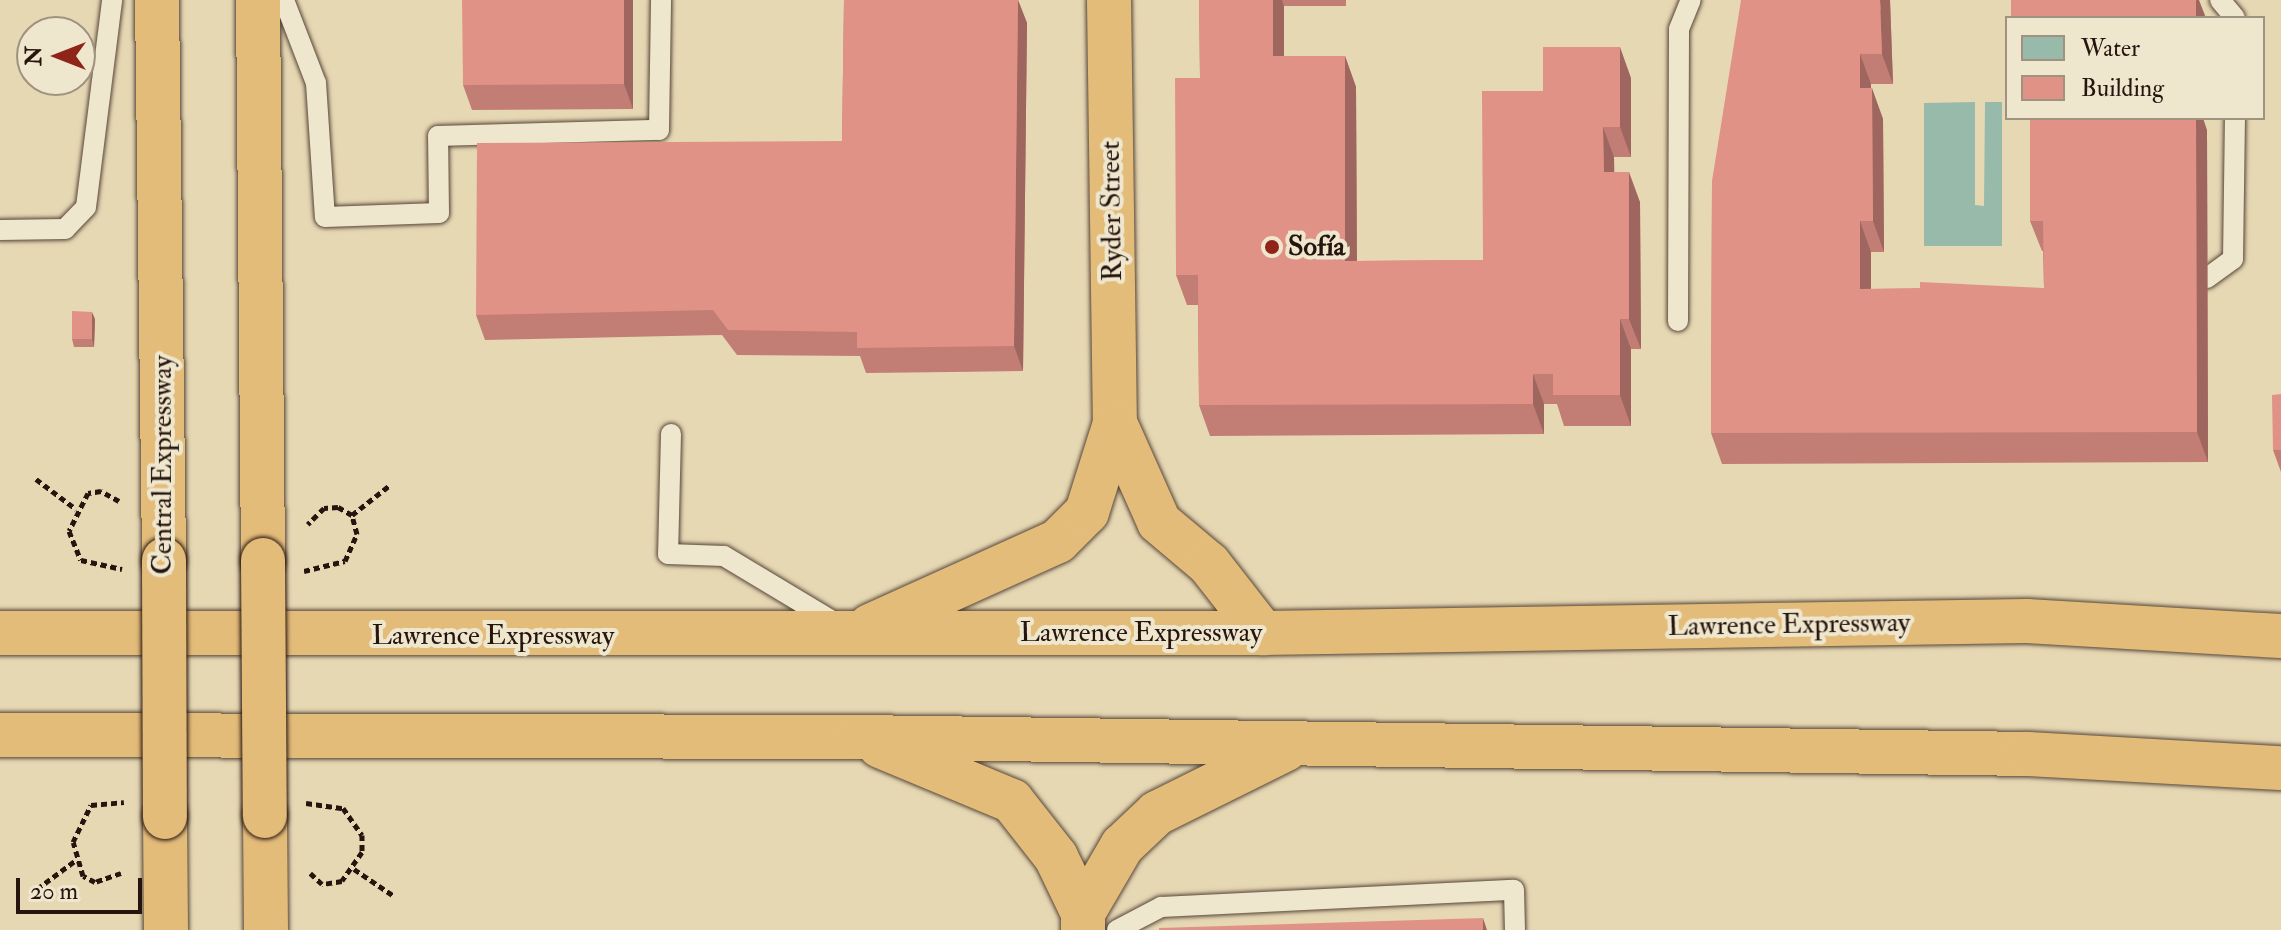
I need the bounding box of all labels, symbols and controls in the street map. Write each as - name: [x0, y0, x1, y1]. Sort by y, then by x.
- north arrow: [16, 16, 96, 96]
- legend: [2005, 16, 2265, 120]
- text: Water: [2081, 33, 2140, 64]
- text: N: [20, 46, 48, 66]
- text: Building: [2081, 73, 2164, 104]
- street label: Ryder Street: [1094, 140, 1130, 282]
- place label: Sofía: [1288, 230, 1345, 264]
- marker: Sofía: [1263, 238, 1281, 256]
- street label: Central Expressway: [146, 355, 180, 575]
- street label: Lawrence Expressway: [1667, 606, 1911, 644]
- street label: Lawrence Expressway: [1020, 616, 1262, 650]
- street label: Lawrence Expressway: [372, 619, 614, 653]
- scale bar: [20, 862, 146, 912]
- text: 20 m: [30, 876, 78, 907]

